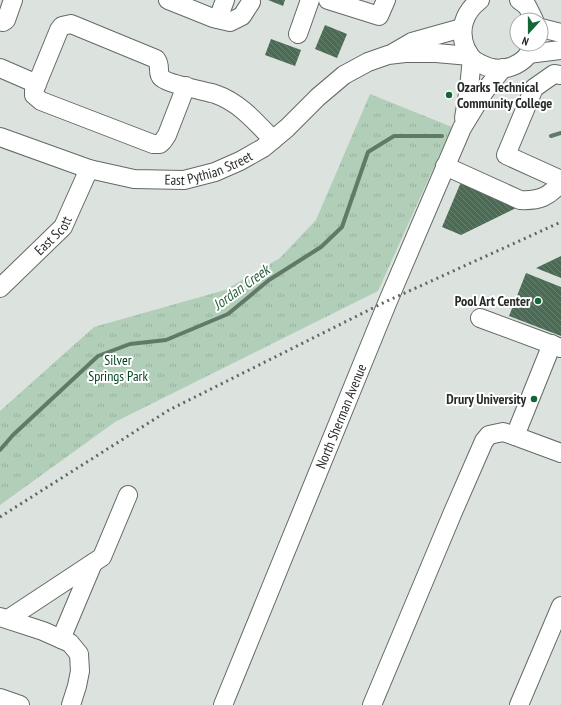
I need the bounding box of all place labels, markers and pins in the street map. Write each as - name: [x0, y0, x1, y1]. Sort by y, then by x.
- place label: Ozarks Technical Community College: [457, 78, 552, 112]
- marker: Ozarks Technical Community College: [444, 90, 454, 100]
- place label: Pool Art Center: [455, 292, 531, 310]
- marker: Pool Art Center: [533, 296, 543, 306]
- place label: Drury University: [446, 390, 526, 408]
- marker: Drury University: [529, 394, 539, 404]

